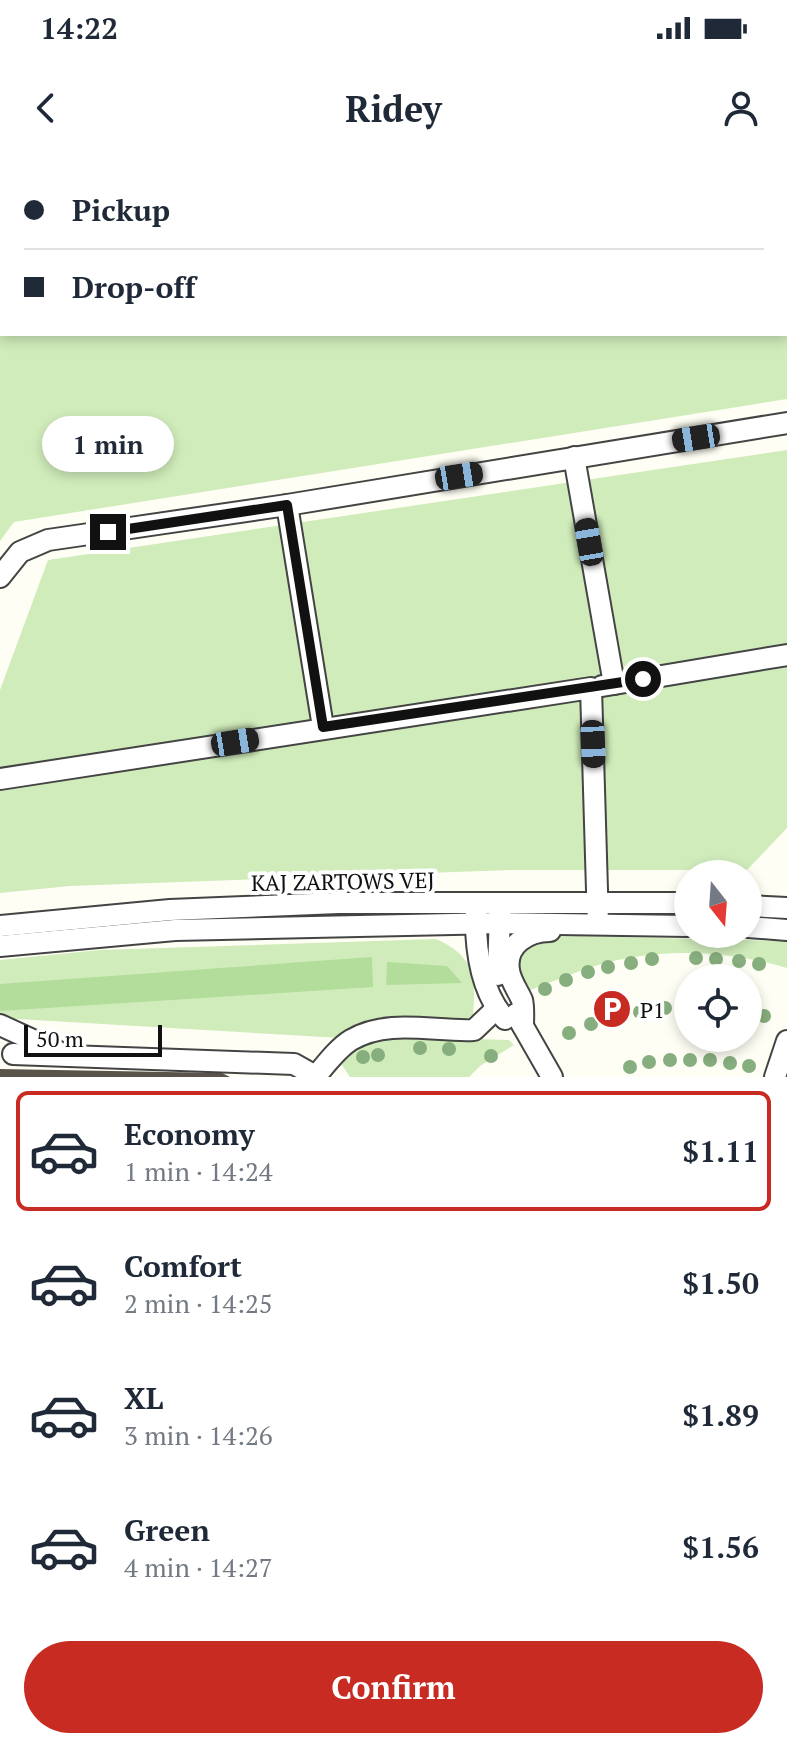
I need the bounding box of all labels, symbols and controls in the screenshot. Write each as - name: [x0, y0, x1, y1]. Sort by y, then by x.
- text: 14:22: [40, 8, 118, 48]
- text: Ridey: [345, 85, 442, 132]
- icon: back: [24, 86, 68, 130]
- icon: person: [719, 86, 763, 130]
- text: Pickup: [72, 190, 170, 230]
- text: Drop-off: [72, 267, 196, 307]
- callout: 1 min: [42, 416, 174, 472]
- car: [670, 422, 722, 454]
- text: 1 min: [72, 427, 144, 461]
- car: [433, 460, 485, 492]
- route end: [90, 514, 126, 550]
- car: [573, 516, 605, 568]
- route start: [625, 661, 661, 697]
- car: [580, 720, 606, 768]
- car: [209, 726, 261, 758]
- north arrow: [674, 860, 762, 948]
- map controls: [674, 860, 762, 1052]
- street label: KAJ ZARTOWS VEJ: [251, 865, 435, 897]
- button: locate: [674, 964, 762, 1052]
- parking icon: P1: [591, 988, 633, 1030]
- place label: P1: [640, 995, 665, 1024]
- scale bar: [24, 1021, 162, 1057]
- text: 50 m: [36, 1024, 84, 1053]
- text: Economy: [124, 1114, 255, 1154]
- icon: car: [28, 1115, 100, 1187]
- text: $1.11: [682, 1131, 759, 1171]
- text: 1 min · 14:24: [124, 1154, 273, 1188]
- text: Comfort: [124, 1246, 242, 1286]
- icon: car: [28, 1247, 100, 1319]
- text: $1.50: [682, 1263, 759, 1303]
- text: 2 min · 14:25: [124, 1286, 273, 1320]
- text: XL: [124, 1378, 163, 1418]
- icon: car: [28, 1379, 100, 1451]
- text: $1.89: [682, 1395, 759, 1435]
- text: 3 min · 14:26: [124, 1418, 273, 1452]
- text: Green: [124, 1510, 210, 1550]
- icon: car: [28, 1511, 100, 1583]
- text: $1.56: [682, 1527, 759, 1567]
- text: 4 min · 14:27: [124, 1550, 273, 1584]
- button: Confirm: [24, 1641, 763, 1733]

